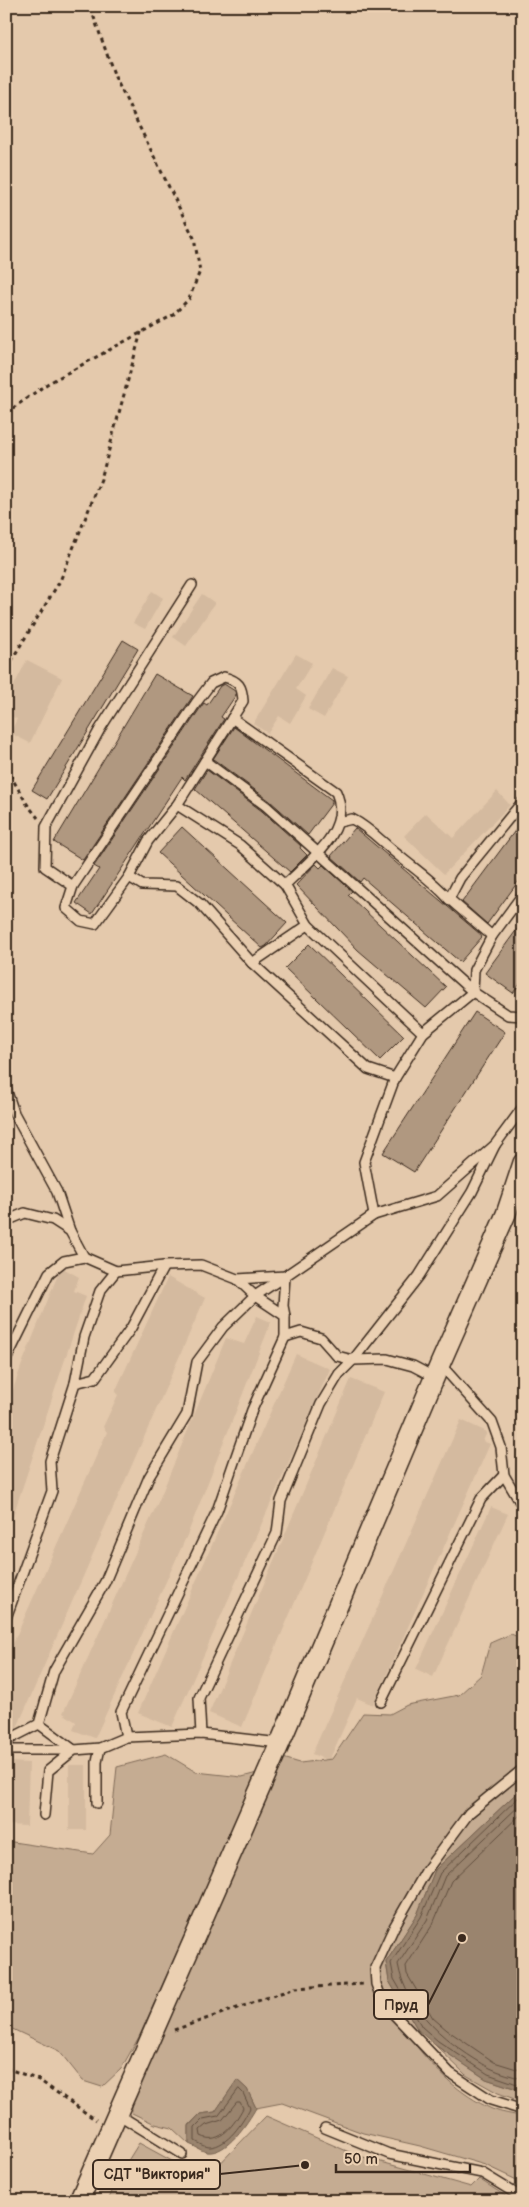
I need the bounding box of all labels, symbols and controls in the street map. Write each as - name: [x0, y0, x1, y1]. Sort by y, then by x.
- callout: Пруд: [374, 1990, 428, 2019]
- text: Пруд: [384, 1997, 419, 2014]
- scale bar: [336, 2142, 470, 2174]
- text: 50 m: [344, 2150, 378, 2169]
- callout: СДТ "Виктория": [93, 2160, 220, 2189]
- text: СДТ "Виктория": [104, 2166, 210, 2183]

